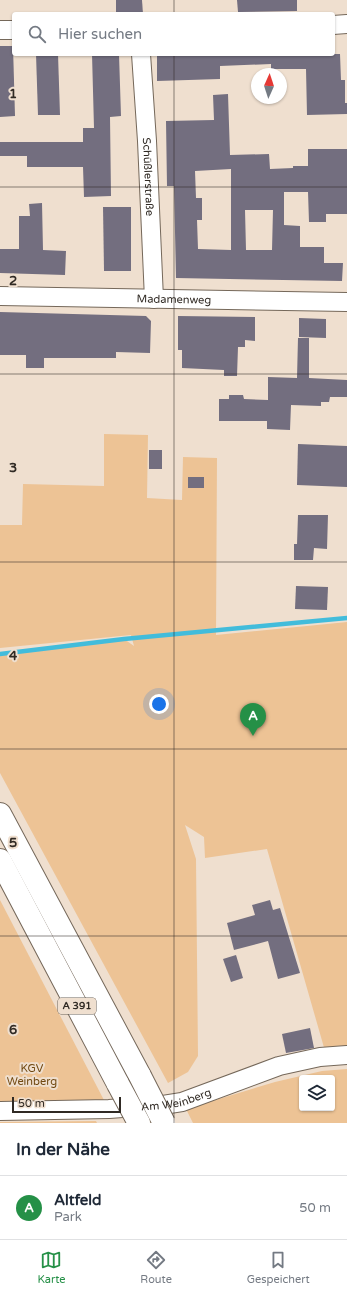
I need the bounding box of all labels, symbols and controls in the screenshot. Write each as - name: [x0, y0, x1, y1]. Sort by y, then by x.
- search box: [12, 12, 335, 56]
- icon: search: [26, 23, 48, 45]
- text: Hier suchen: [58, 25, 142, 43]
- north arrow: [251, 68, 287, 104]
- text: 1: [9, 86, 17, 102]
- street label: Schüßlerstraße: [140, 137, 157, 216]
- text: 2: [9, 273, 17, 289]
- street label: Madamenweg: [136, 292, 212, 306]
- text: 3: [9, 460, 17, 476]
- text: 4: [9, 648, 18, 664]
- your location: [149, 694, 169, 714]
- pin: A: [240, 703, 266, 736]
- text: 5: [9, 835, 17, 851]
- road number: A 391: [58, 998, 96, 1014]
- text: 6: [9, 1022, 17, 1038]
- park label: KGV Weinberg: [7, 1062, 57, 1088]
- map controls: [299, 1075, 335, 1111]
- button: layers: [299, 1075, 335, 1111]
- street label: Am Weinberg: [141, 1085, 213, 1113]
- scale bar: [12, 1095, 121, 1114]
- text: 50 m: [18, 1097, 45, 1110]
- text: In der Nähe: [16, 1139, 110, 1160]
- text: Altfeld: [54, 1191, 102, 1209]
- text: A: [24, 1200, 34, 1216]
- text: 50 m: [299, 1200, 331, 1216]
- text: Park: [54, 1209, 82, 1225]
- tab: Karte: [37, 1249, 66, 1286]
- tab: Route: [140, 1249, 172, 1286]
- tab: Gespeichert: [247, 1249, 310, 1286]

